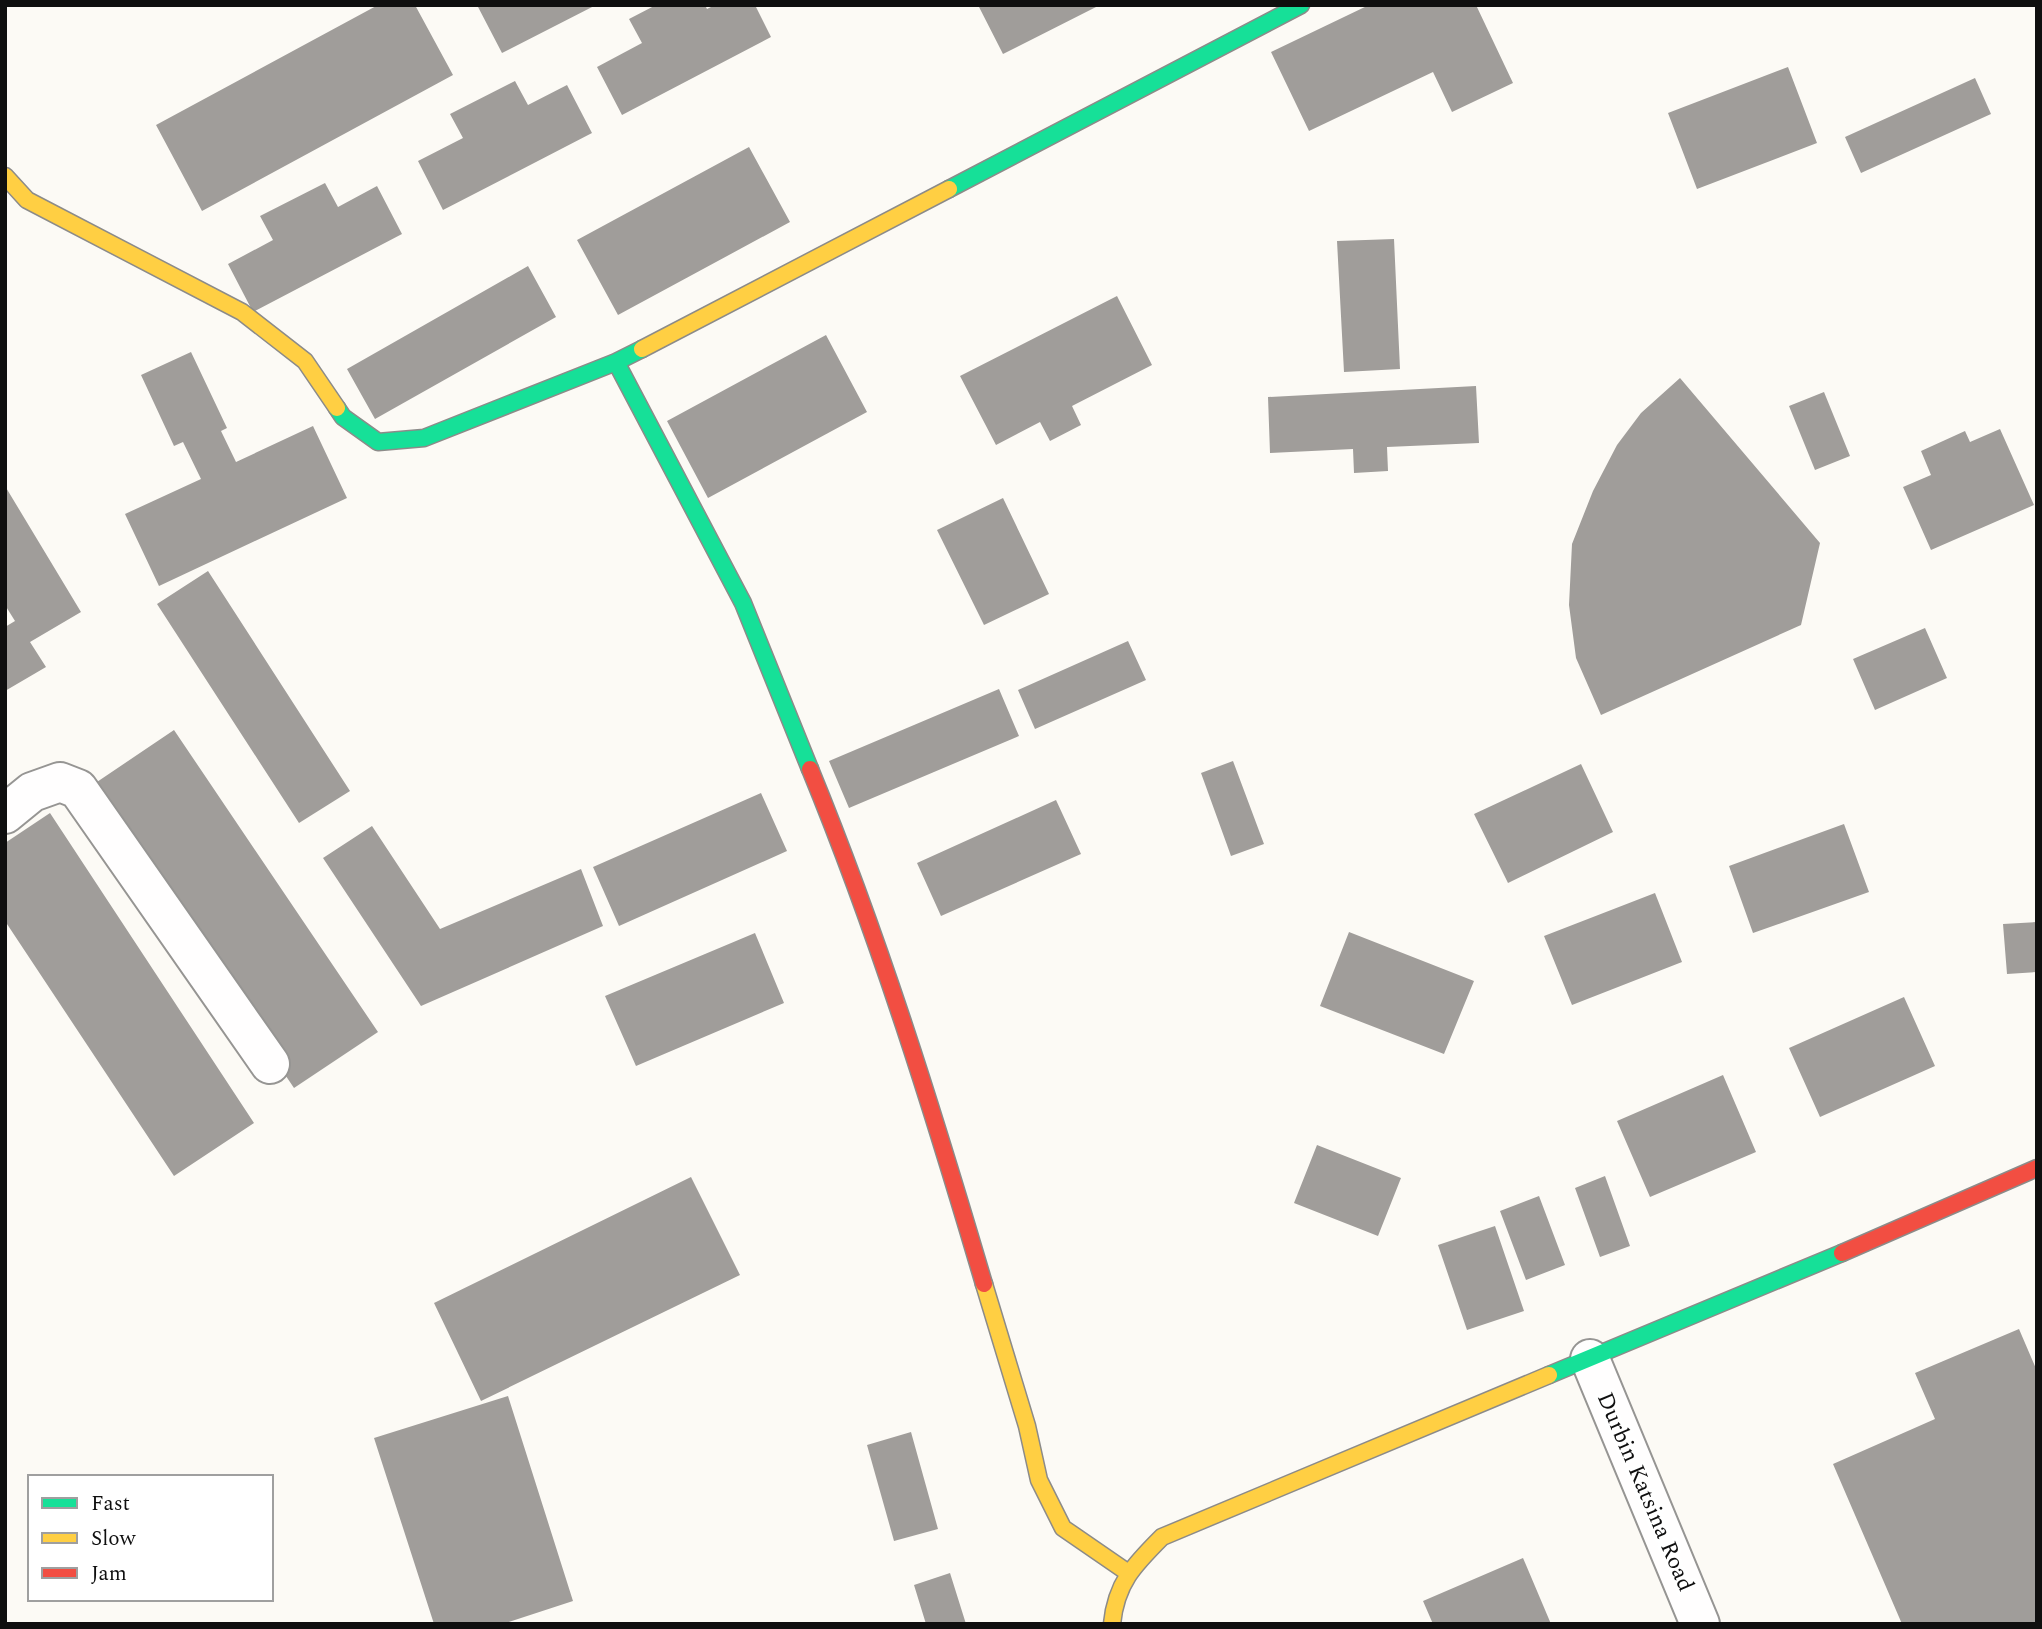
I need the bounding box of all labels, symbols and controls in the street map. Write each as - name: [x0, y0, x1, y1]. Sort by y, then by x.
- street label: Durbin Katsina Road: [1587, 1387, 1703, 1597]
- legend: [28, 1475, 273, 1601]
- text: Fast: [91, 1488, 130, 1520]
- text: Slow: [91, 1523, 137, 1555]
- text: Jam: [91, 1558, 127, 1590]

